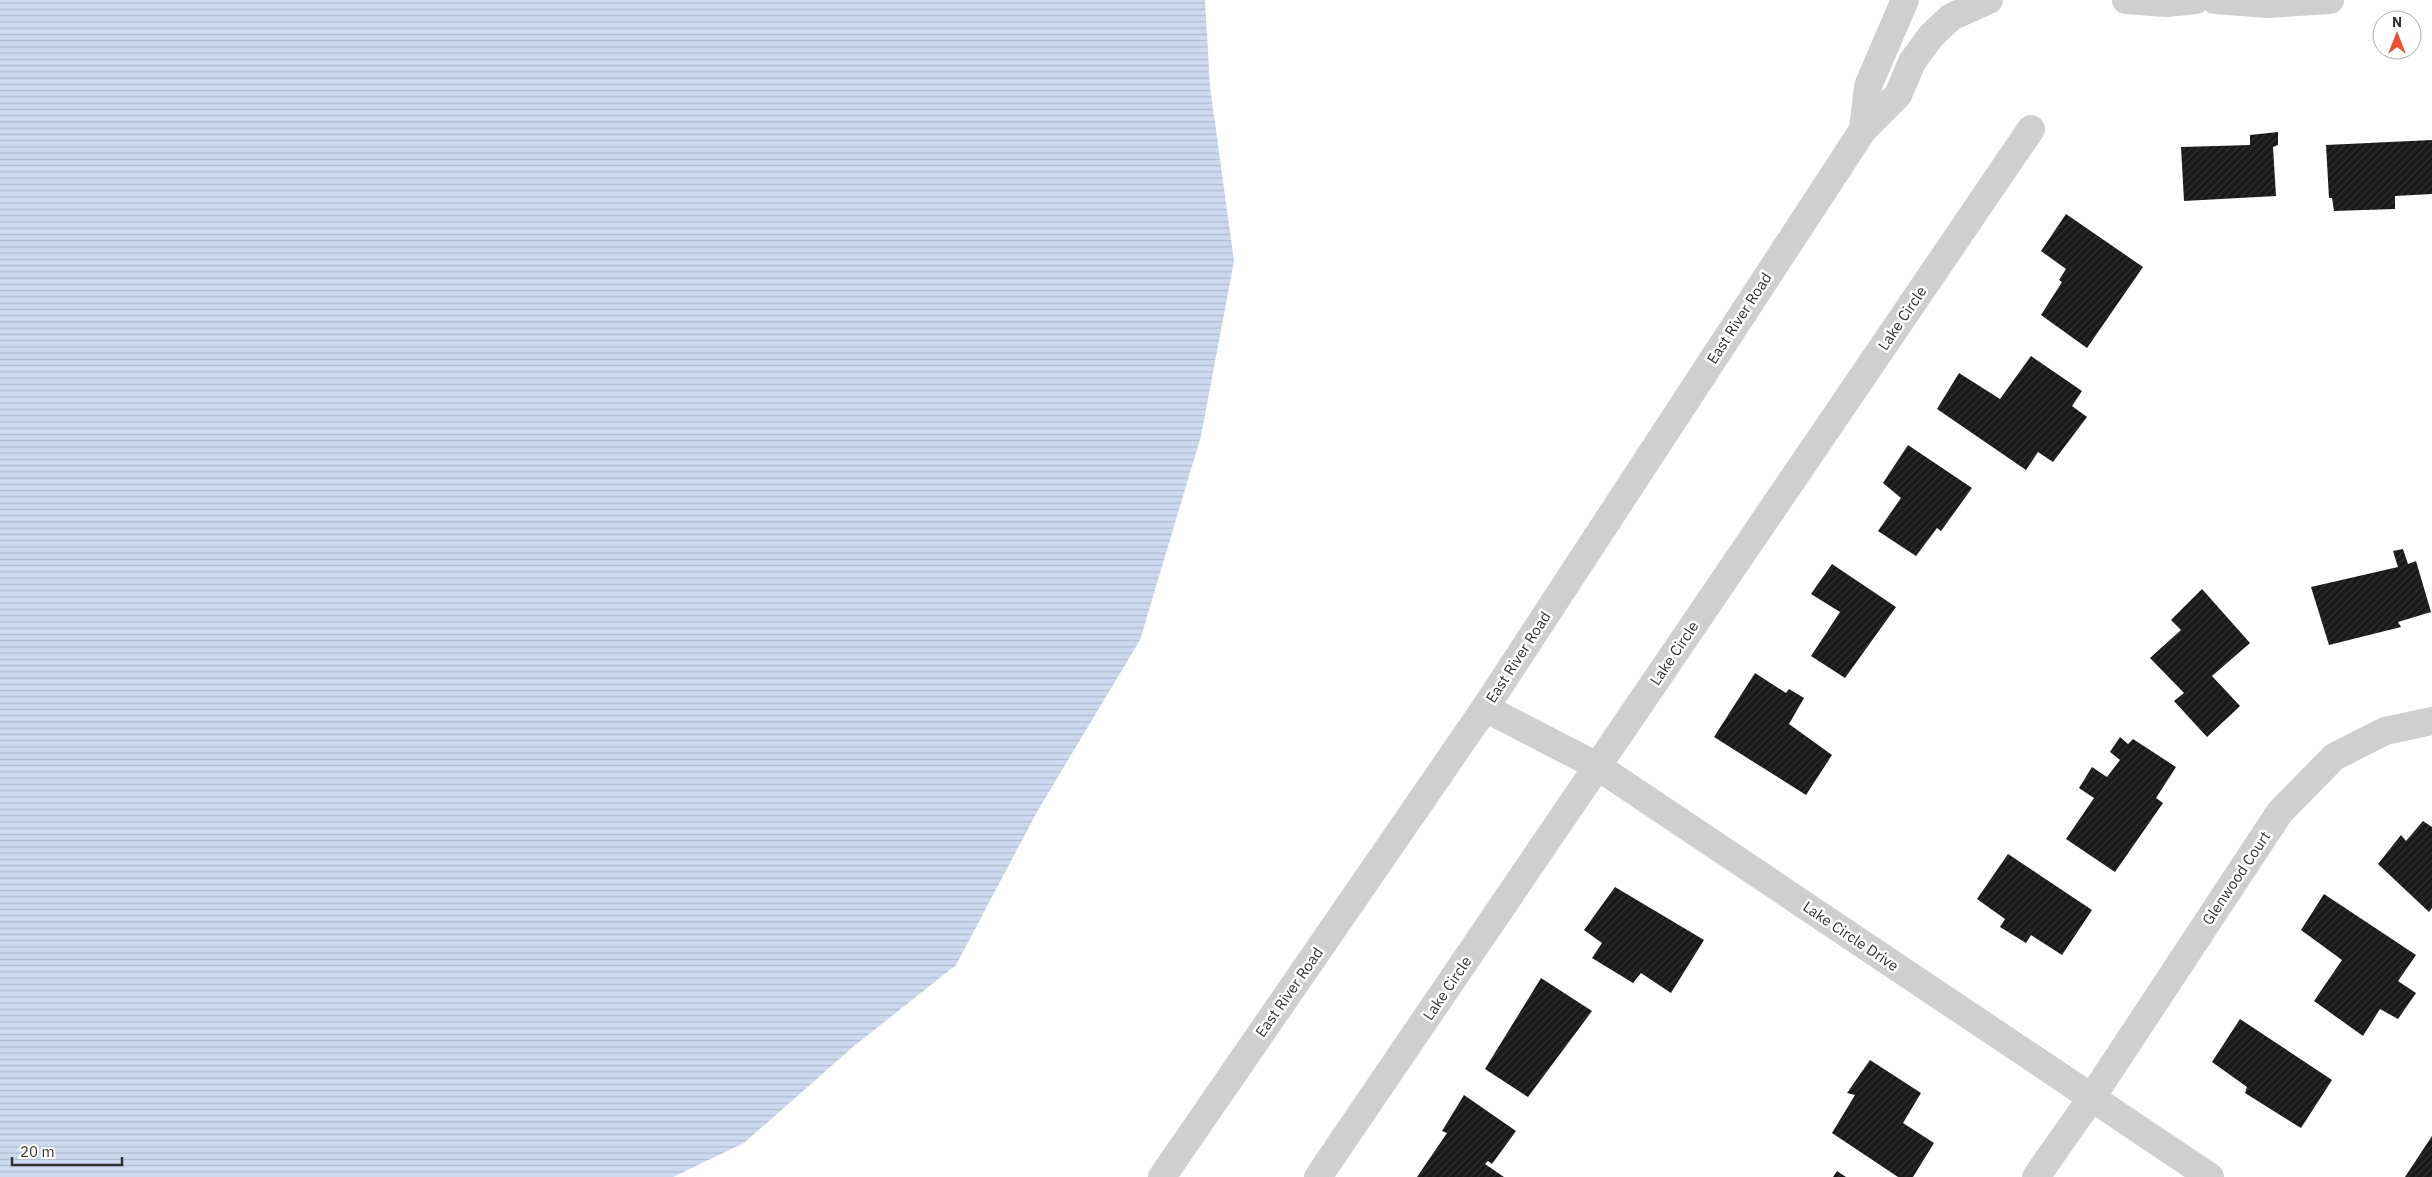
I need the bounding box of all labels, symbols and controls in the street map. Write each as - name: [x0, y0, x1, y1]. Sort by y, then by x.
- north arrow: [2372, 10, 2422, 60]
- text: N: [2392, 13, 2402, 31]
- street label: East River Road: [1702, 269, 1776, 367]
- street label: Lake Circle: [1874, 282, 1930, 354]
- street label: East River Road: [1481, 608, 1555, 706]
- street label: Lake Circle: [1646, 617, 1702, 689]
- street label: Glenwood Court: [2198, 828, 2274, 928]
- street label: Lake Circle Drive: [1799, 897, 1903, 975]
- street label: East River Road: [1251, 943, 1327, 1041]
- street label: Lake Circle: [1419, 952, 1475, 1024]
- scale bar: [12, 1134, 122, 1166]
- text: 20 m: [20, 1142, 55, 1161]

